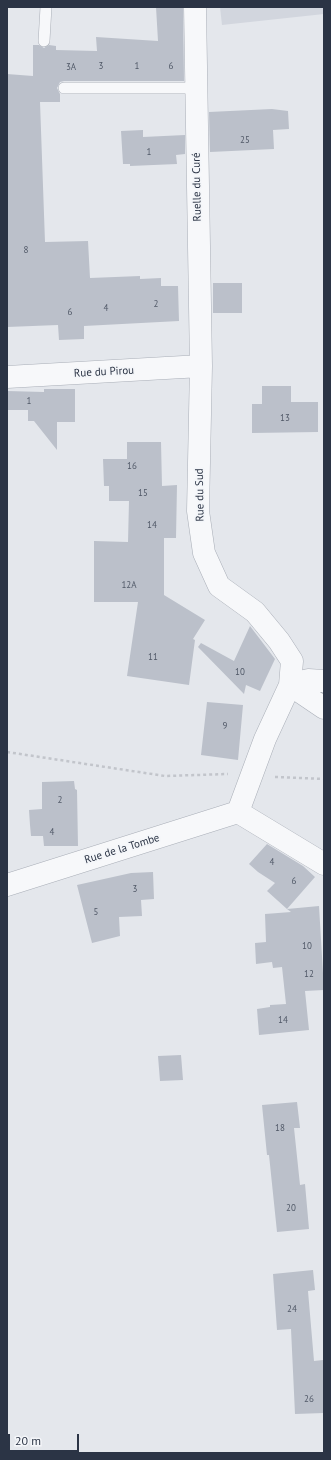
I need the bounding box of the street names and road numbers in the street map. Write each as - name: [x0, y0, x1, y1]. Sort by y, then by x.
- street label: Ruelle du Curé: [190, 152, 204, 222]
- street label: Rue du Pirou: [74, 364, 134, 380]
- street label: Rue du Sud: [193, 468, 207, 522]
- street label: Rue de la Tombe: [83, 831, 161, 867]

